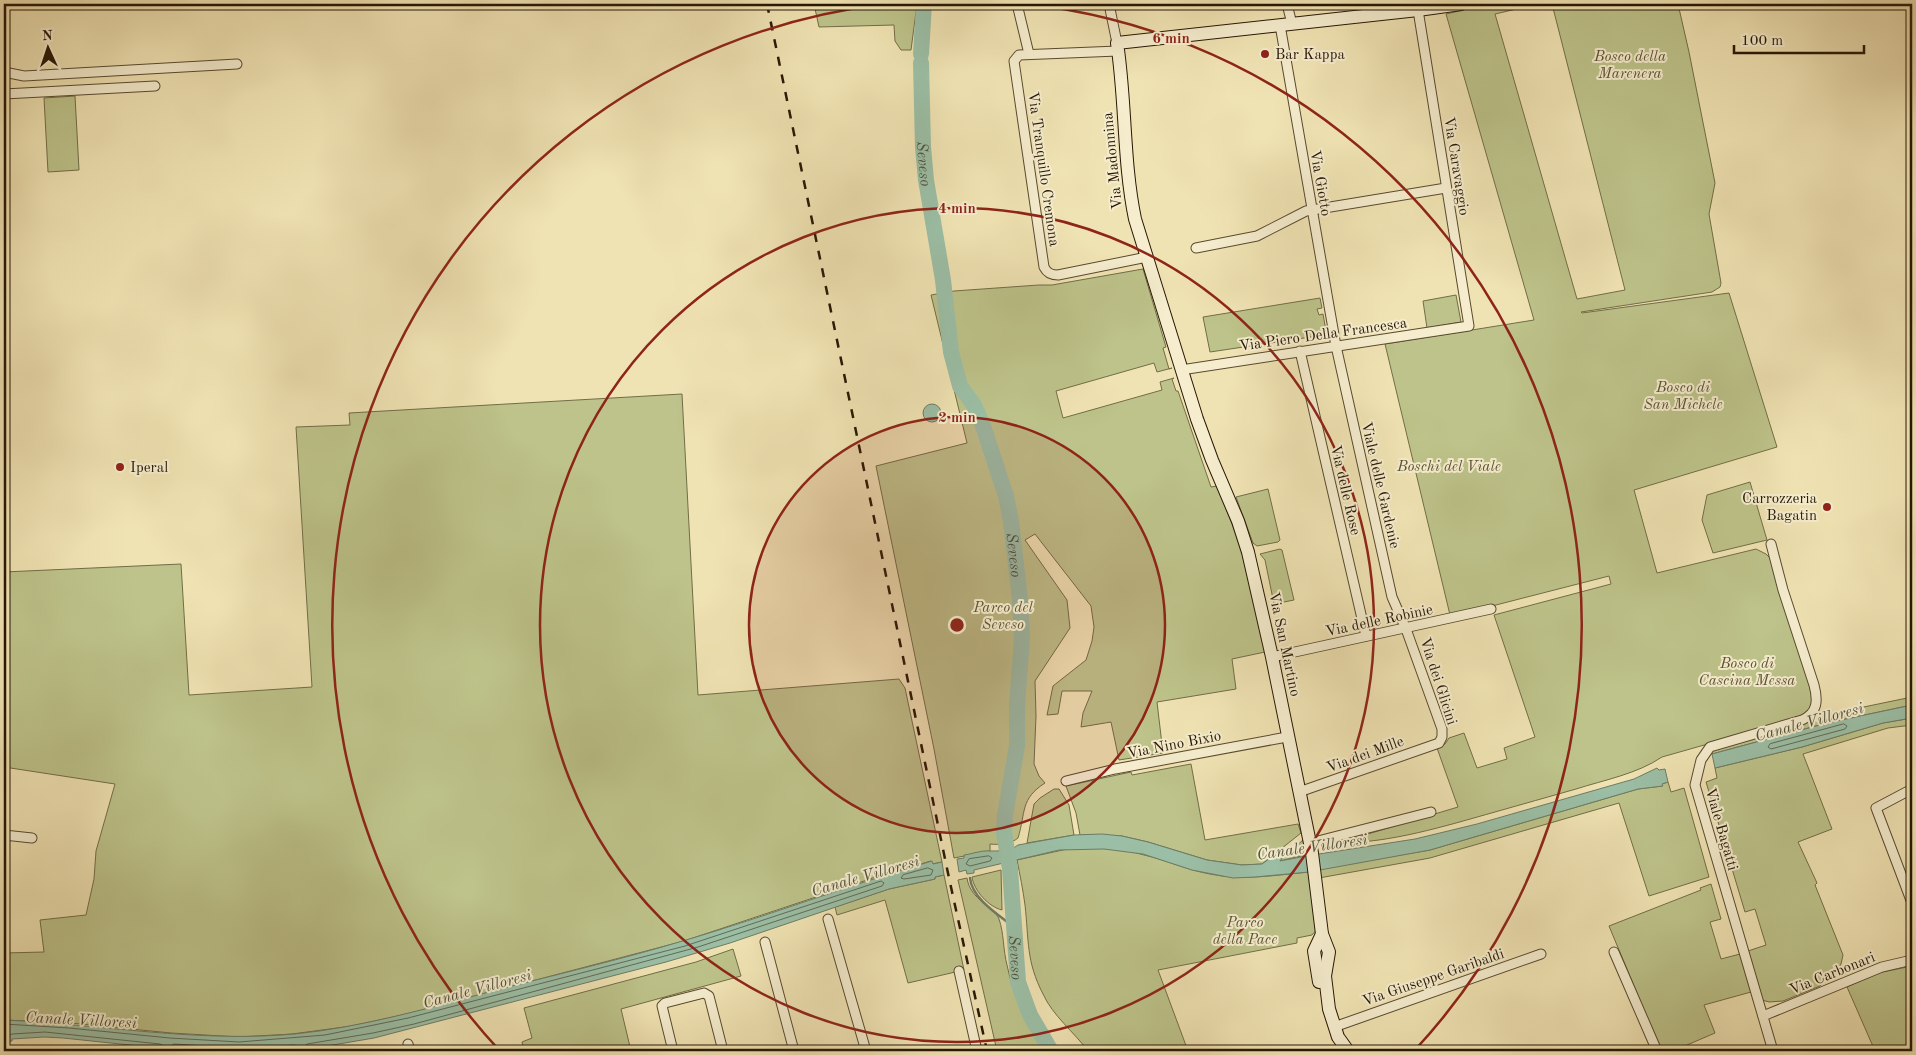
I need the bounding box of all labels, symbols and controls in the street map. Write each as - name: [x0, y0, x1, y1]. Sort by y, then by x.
- north arrow: [22, 22, 72, 72]
- scale bar: [1734, 22, 1864, 54]
- text: N: [42, 29, 53, 43]
- text: 6 min: [1152, 32, 1190, 47]
- text: 100 m: [1741, 34, 1783, 49]
- marker: Bar Kappa: [1259, 48, 1271, 60]
- place label: Bar Kappa: [1275, 48, 1345, 63]
- park label: Bosco della Marenera: [1593, 50, 1666, 82]
- street label: Via Tranquillo Cremona: [1024, 91, 1061, 248]
- street label: Via Madonnina: [1101, 111, 1126, 210]
- street label: Via Caravaggio: [1440, 116, 1471, 217]
- water label: Seveso: [913, 141, 933, 188]
- street label: Via Giotto: [1306, 149, 1333, 217]
- text: 4 min: [938, 202, 976, 217]
- street label: Via Piero Della Francesca: [1238, 316, 1409, 355]
- park label: Bosco di San Michele: [1643, 381, 1723, 413]
- text: 2 min: [938, 411, 976, 426]
- street label: Viale delle Gardenie: [1358, 421, 1401, 550]
- street label: Via delle Rose: [1327, 444, 1362, 537]
- park label: Boschi del Viale: [1396, 460, 1501, 475]
- marker: Iperal: [114, 461, 126, 473]
- place label: Iperal: [130, 461, 168, 476]
- place label: Carrozzeria Bagatin: [1742, 492, 1818, 524]
- marker: Carrozzeria Bagatin: [1821, 501, 1833, 513]
- water label: Seveso: [1002, 532, 1023, 578]
- street label: Via San Martino: [1265, 591, 1302, 698]
- park label: Parco del Seveso: [972, 601, 1033, 633]
- street label: Via delle Robinie: [1324, 603, 1435, 640]
- centre of rings: [948, 616, 966, 634]
- street label: Via dei Glicini: [1416, 636, 1459, 727]
- park label: Bosco di Cascina Messa: [1699, 657, 1795, 689]
- water label: Canale Villoresi: [1753, 701, 1866, 745]
- street label: Via Nino Bixio: [1126, 729, 1223, 762]
- street label: Via dei Mille: [1325, 734, 1406, 776]
- street label: Viale Bagatti: [1702, 786, 1740, 873]
- water label: Canale Villoresi: [1256, 832, 1369, 864]
- water label: Canale Villoresi: [810, 854, 922, 900]
- park label: Parco della Pace: [1213, 916, 1277, 948]
- water label: Seveso: [1005, 935, 1024, 981]
- street label: Via Giuseppe Garibaldi: [1361, 947, 1506, 1010]
- street label: Via Carbonari: [1788, 950, 1878, 998]
- water label: Canale Villoresi: [421, 968, 534, 1012]
- water label: Canale Villoresi: [25, 1010, 138, 1032]

